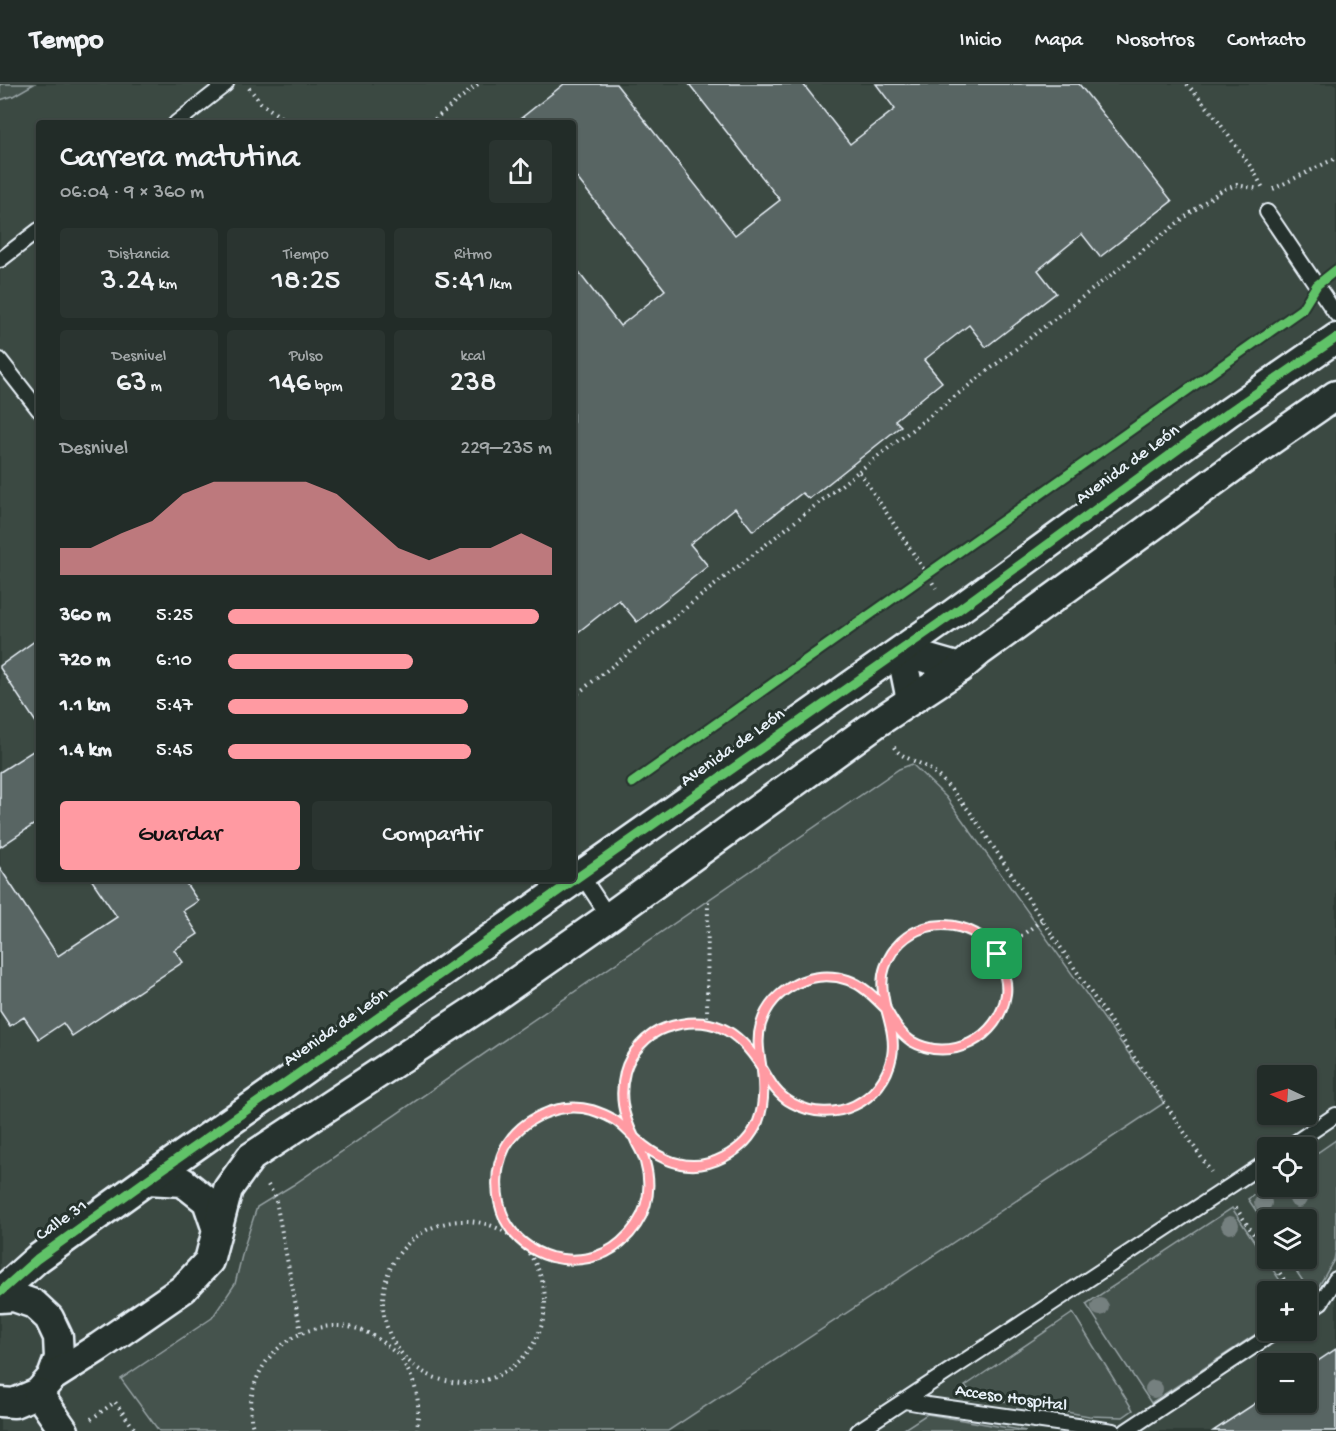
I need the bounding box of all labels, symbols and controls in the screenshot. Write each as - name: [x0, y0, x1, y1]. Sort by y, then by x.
- text: Tempo: [30, 25, 103, 58]
- text: Inicio: [960, 29, 1002, 54]
- text: Mapa: [1035, 29, 1083, 54]
- text: Nosotros: [1116, 29, 1194, 54]
- text: Contacto: [1227, 29, 1306, 54]
- text: Carrera matutina: [60, 140, 300, 178]
- button: share: [489, 140, 552, 203]
- text: 06:04 · 9 × 360 m: [60, 182, 204, 205]
- text: Distancia: [109, 246, 169, 265]
- text: Tiempo: [283, 246, 329, 265]
- text: Ritmo: [454, 246, 492, 265]
- text: 3.24: [101, 265, 155, 300]
- text: 18:25: [272, 265, 340, 300]
- text: 5:41: [434, 265, 486, 300]
- text: km: [155, 276, 177, 295]
- text: /km: [486, 276, 512, 295]
- text: Desnivel: [112, 348, 166, 367]
- text: Pulso: [289, 348, 323, 367]
- text: kcal: [461, 348, 485, 367]
- text: 63: [116, 367, 147, 402]
- text: 146: [270, 367, 311, 402]
- text: 238: [450, 367, 496, 402]
- text: m: [147, 378, 162, 397]
- text: bpm: [311, 378, 342, 397]
- street label: Avenida de León: [1072, 420, 1184, 510]
- text: Desnivel: [60, 438, 128, 461]
- text: 229–235 m: [460, 438, 552, 461]
- text: 360 m: [60, 605, 111, 628]
- text: 5:25: [156, 605, 193, 628]
- text: 720 m: [60, 650, 111, 673]
- text: 6:10: [156, 650, 192, 673]
- text: 1.1 km: [60, 695, 110, 718]
- text: 5:47: [156, 695, 193, 718]
- street label: Avenida de León: [677, 704, 790, 792]
- text: 1.4 km: [60, 740, 112, 763]
- text: 5:45: [156, 740, 193, 763]
- button: Guardar: [60, 801, 300, 870]
- button: Compartir: [312, 801, 552, 870]
- pin: [971, 928, 1022, 979]
- icon: arrive: [980, 937, 1013, 970]
- street label: Avenida de León: [280, 984, 393, 1072]
- north arrow: [1257, 1065, 1317, 1125]
- map controls: [1257, 1065, 1317, 1413]
- button: locate: [1257, 1137, 1317, 1197]
- street label: Calle 31: [32, 1196, 92, 1246]
- button: layers: [1257, 1209, 1317, 1269]
- button: +: [1257, 1281, 1317, 1341]
- button: −: [1257, 1353, 1317, 1413]
- street label: Acceso Hospital: [954, 1381, 1068, 1417]

